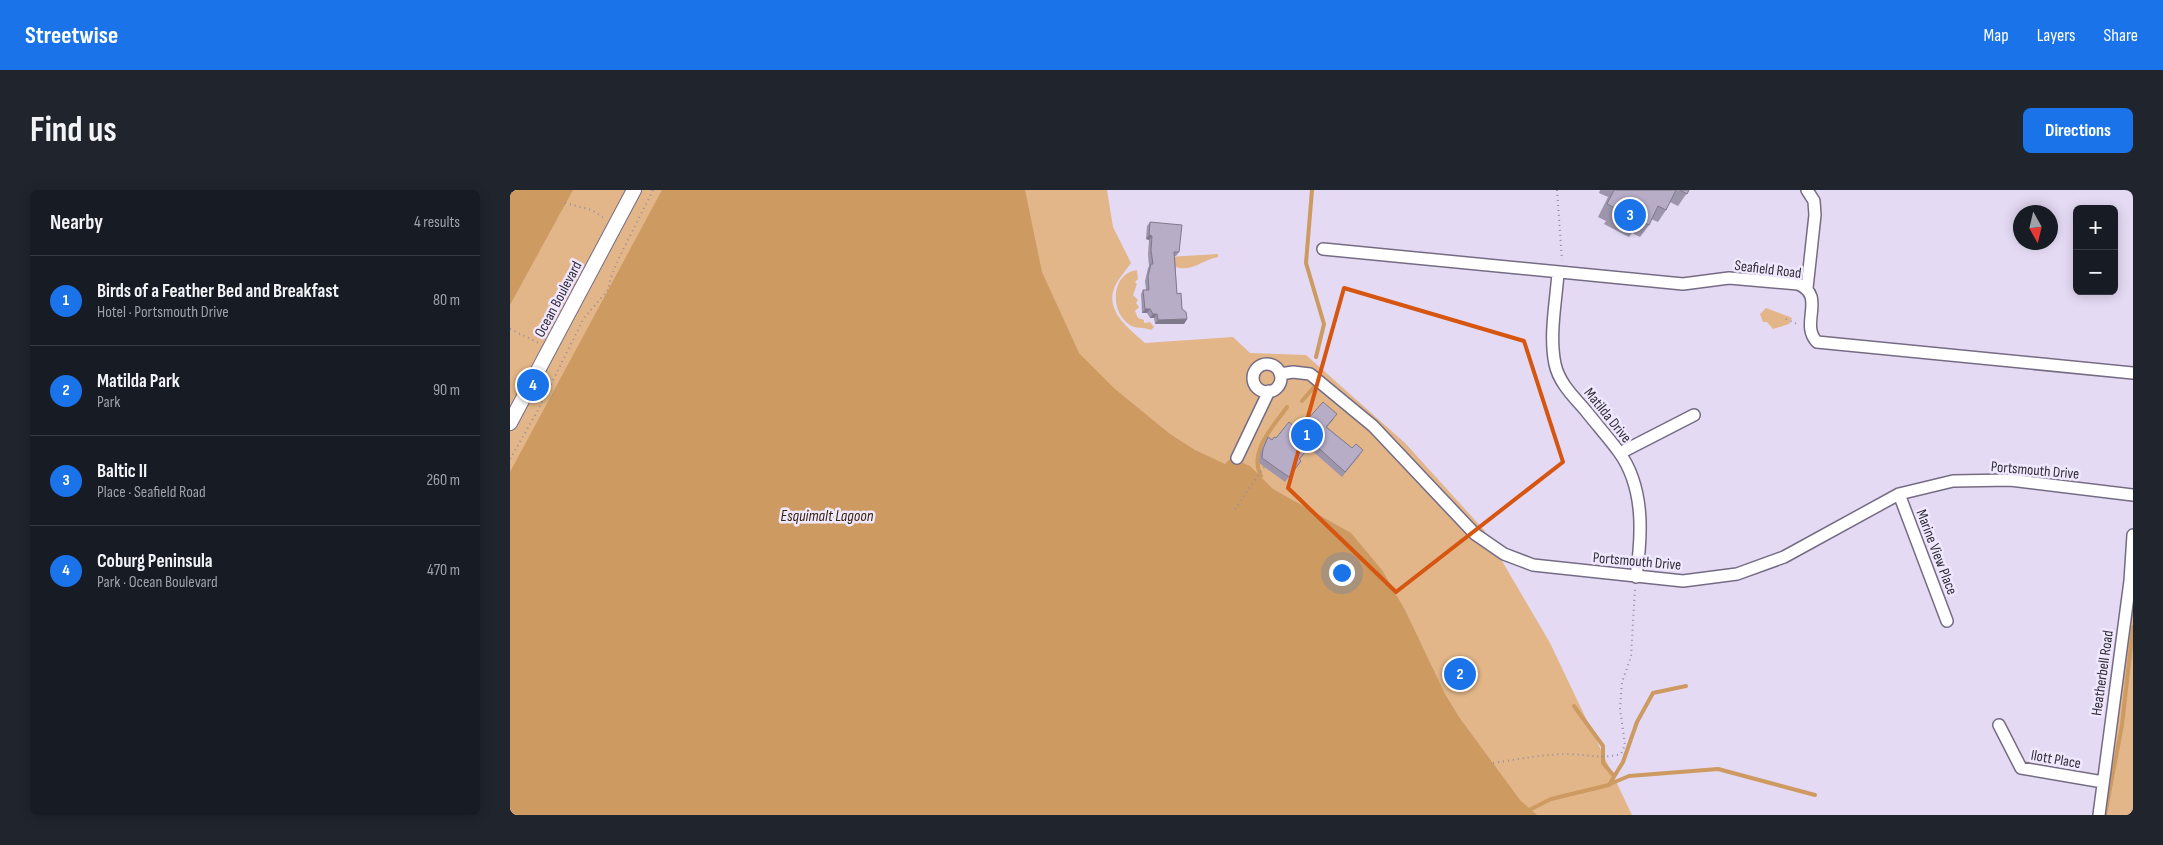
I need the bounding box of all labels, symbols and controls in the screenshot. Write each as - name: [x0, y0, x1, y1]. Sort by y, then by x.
- text: Streetwise: [25, 21, 118, 50]
- text: Map: [1984, 25, 2009, 46]
- text: Layers: [2037, 25, 2076, 46]
- text: Share: [2104, 25, 2138, 46]
- button: Directions: [2023, 108, 2133, 153]
- text: Find us: [30, 109, 117, 152]
- pin: 3: [1614, 196, 1646, 234]
- north arrow: [2013, 205, 2058, 250]
- map controls: [2073, 205, 2118, 295]
- button: +: [2073, 205, 2118, 250]
- text: Nearby: [50, 210, 103, 235]
- text: 4 results: [414, 213, 460, 232]
- button: −: [2073, 250, 2118, 295]
- street label: Seafield Road: [1733, 256, 1802, 283]
- street label: Ocean Boulevard: [530, 258, 586, 341]
- text: Birds of a Feather Bed and Breakfast: [97, 280, 339, 303]
- text: 1: [63, 291, 69, 310]
- text: 80 m: [433, 291, 460, 310]
- text: Hotel · Portsmouth Drive: [97, 303, 229, 322]
- pin: 4: [517, 366, 549, 404]
- text: Matilda Park: [97, 370, 180, 393]
- text: 2: [62, 381, 70, 400]
- text: 90 m: [433, 381, 460, 400]
- street label: Matilda Drive: [1580, 384, 1636, 447]
- text: Park: [97, 393, 120, 412]
- pin: 1: [1291, 416, 1323, 454]
- street label: Portsmouth Drive: [1990, 457, 2080, 484]
- text: Baltic II: [97, 460, 147, 483]
- text: 3: [62, 471, 70, 490]
- text: 260 m: [426, 471, 460, 490]
- text: Place · Seafield Road: [97, 483, 206, 502]
- water label: Esquimalt Lagoon: [780, 507, 874, 526]
- street label: Marine View Place: [1912, 507, 1961, 598]
- street label: Portsmouth Drive: [1592, 548, 1682, 575]
- text: Coburg Peninsula: [97, 550, 213, 573]
- your location: [1329, 560, 1355, 586]
- text: 4: [62, 561, 70, 580]
- text: 470 m: [427, 561, 460, 580]
- text: Park · Ocean Boulevard: [97, 573, 218, 592]
- street label: Heatherbell Road: [2087, 629, 2118, 717]
- pin: 2: [1444, 655, 1476, 693]
- street label: Ilott Place: [2029, 746, 2082, 773]

